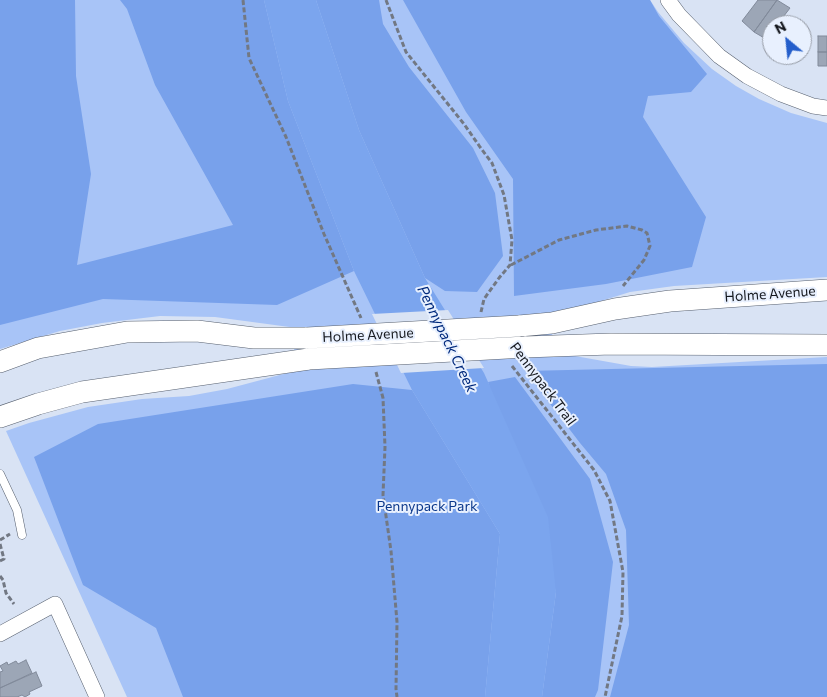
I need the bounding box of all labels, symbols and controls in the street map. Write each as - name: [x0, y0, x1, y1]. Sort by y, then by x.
- north arrow: [762, 15, 812, 65]
- text: N: [772, 17, 789, 37]
- street label: Holme Avenue: [724, 282, 816, 306]
- water label: Pennypack Creek: [413, 283, 481, 395]
- street label: Holme Avenue: [322, 324, 414, 346]
- street label: Pennypack Trail: [506, 339, 580, 429]
- park label: Pennypack Park: [376, 498, 478, 514]

